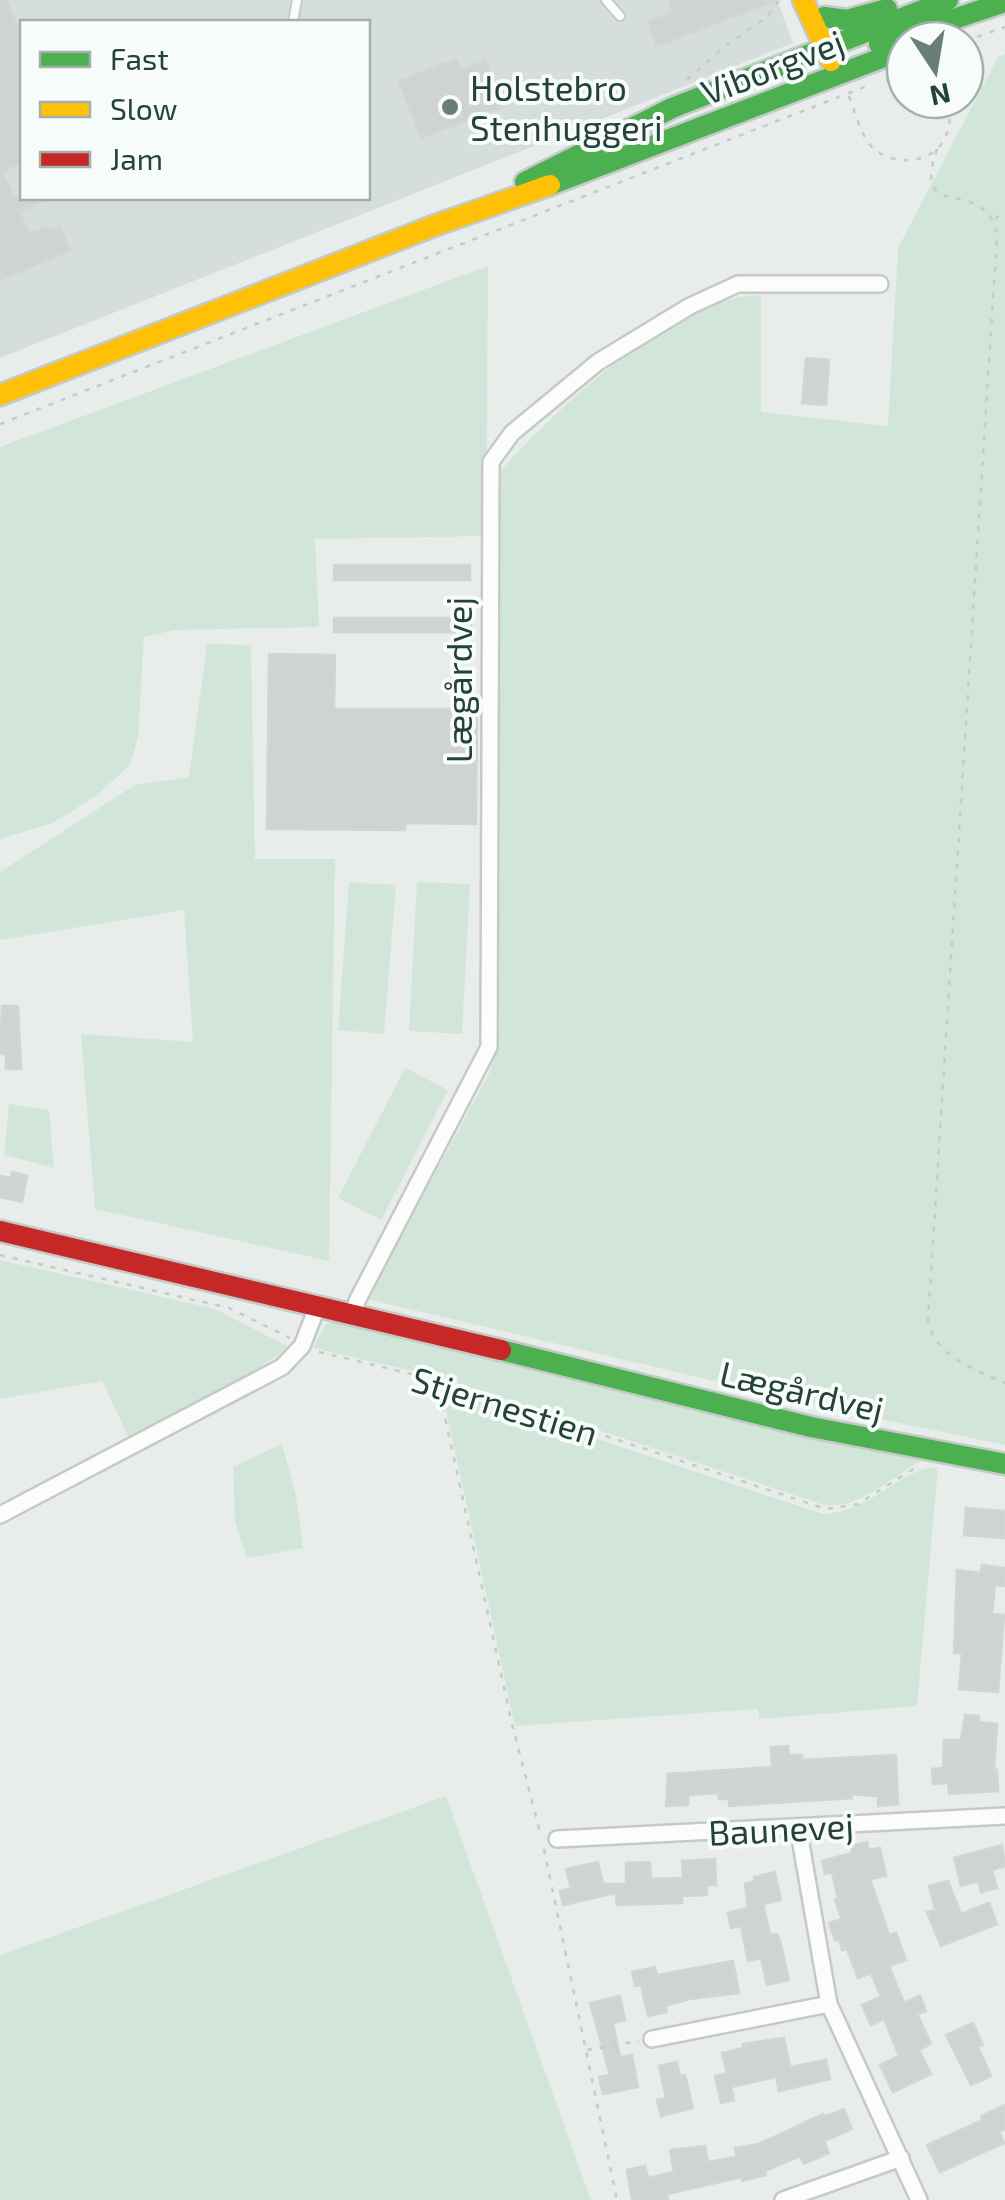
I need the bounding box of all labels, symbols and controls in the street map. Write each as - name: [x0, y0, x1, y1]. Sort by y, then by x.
- legend: [20, 20, 370, 200]
- street label: Viborgvej: [695, 20, 849, 112]
- north arrow: [885, 20, 985, 120]
- text: Fast: [110, 40, 169, 76]
- place label: Holstebro Stenhuggeri: [470, 66, 663, 148]
- text: N: [927, 77, 954, 114]
- text: Slow: [110, 90, 177, 126]
- marker: Holstebro Stenhuggeri: [439, 96, 461, 118]
- text: Jam: [110, 140, 163, 176]
- street label: Lægårdvej: [437, 597, 479, 763]
- street label: Lægårdvej: [716, 1351, 888, 1429]
- street label: Stjernestien: [407, 1357, 603, 1453]
- street label: Baunevej: [707, 1803, 855, 1853]

